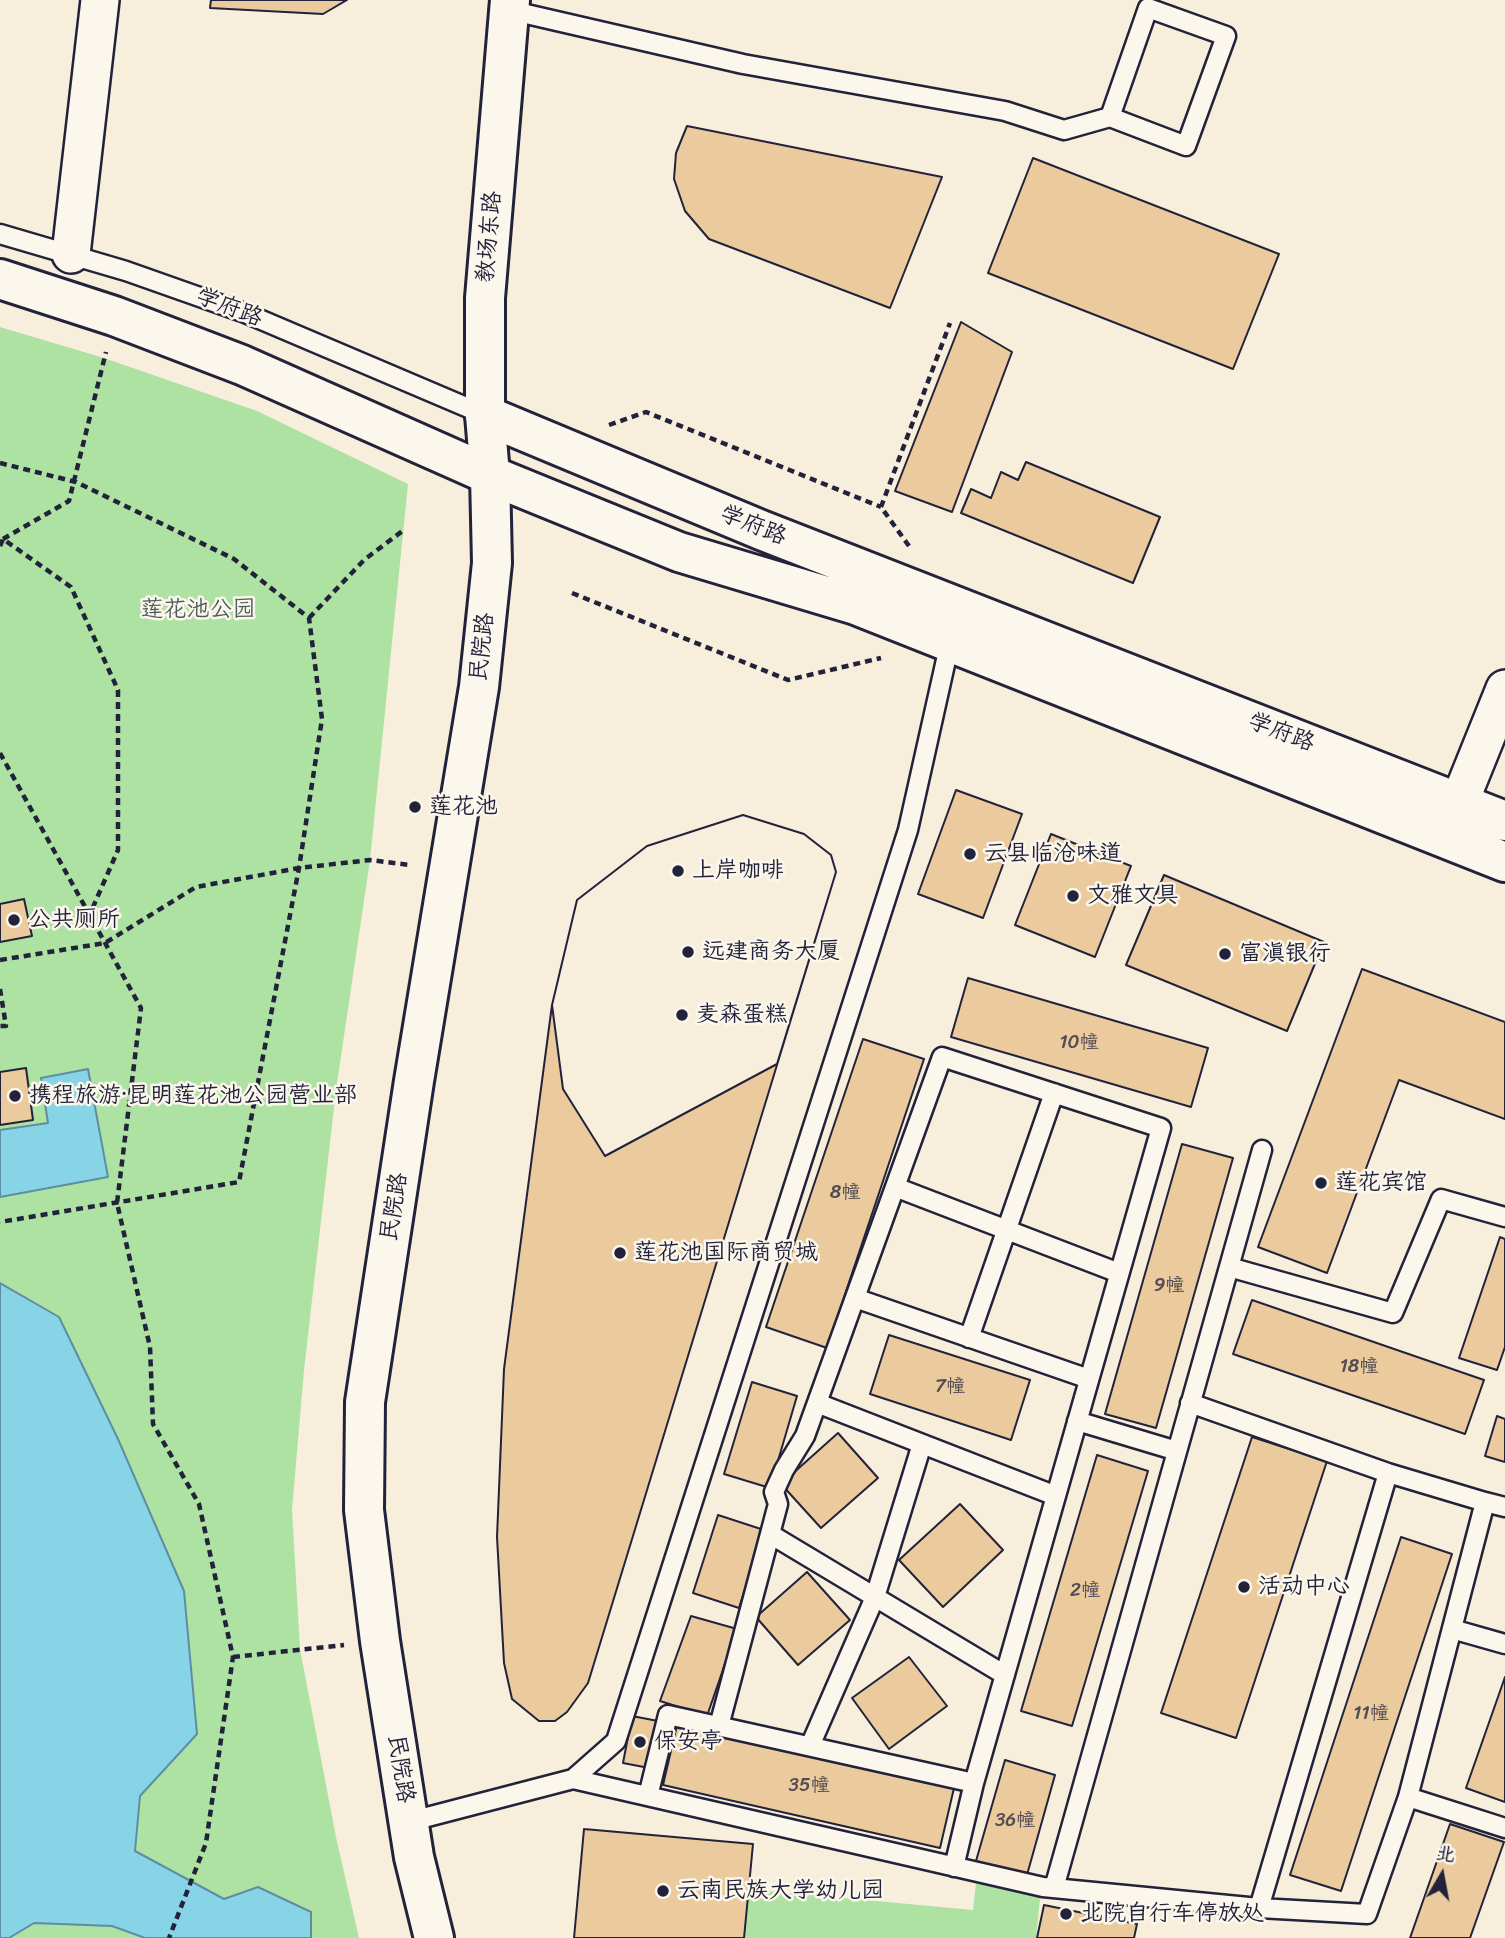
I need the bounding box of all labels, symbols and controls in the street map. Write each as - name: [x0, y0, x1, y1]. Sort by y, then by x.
- street label: 教场东路: [472, 190, 508, 284]
- street label: 学府路: [192, 283, 266, 333]
- street label: 学府路: [716, 500, 790, 552]
- park label: 莲花池公园: [141, 596, 255, 624]
- street label: 民院路: [466, 611, 500, 683]
- street label: 学府路: [1244, 708, 1318, 758]
- place label: 莲花池: [429, 793, 498, 821]
- marker: 莲花池: [407, 799, 423, 815]
- place label: 云县临沧味道: [984, 840, 1122, 868]
- marker: 云县临沧味道: [962, 846, 978, 862]
- place label: 上岸咖啡: [692, 857, 784, 885]
- marker: 上岸咖啡: [670, 863, 686, 879]
- place label: 文雅文具: [1087, 882, 1179, 910]
- marker: 文雅文具: [1065, 888, 1081, 904]
- place label: 公共厕所: [28, 906, 120, 934]
- marker: 公共厕所: [6, 912, 22, 928]
- place label: 远建商务大厦: [702, 938, 840, 966]
- place label: 富滇银行: [1239, 940, 1331, 968]
- marker: 远建商务大厦: [680, 944, 696, 960]
- marker: 富滇银行: [1217, 946, 1233, 962]
- place label: 麦森蛋糕: [696, 1001, 788, 1029]
- marker: 麦森蛋糕: [674, 1007, 690, 1023]
- house number: 10幢: [1059, 1032, 1099, 1054]
- place label: 携程旅游·昆明莲花池公园营业部: [29, 1082, 357, 1110]
- marker: 携程旅游·昆明莲花池公园营业部: [7, 1088, 23, 1104]
- place label: 莲花宾馆: [1335, 1169, 1427, 1197]
- street label: 民院路: [376, 1171, 414, 1243]
- marker: 莲花宾馆: [1313, 1175, 1329, 1191]
- house number: 8幢: [830, 1182, 860, 1204]
- place label: 莲花池国际商贸城: [634, 1239, 818, 1267]
- marker: 莲花池国际商贸城: [612, 1245, 628, 1261]
- house number: 9幢: [1154, 1275, 1184, 1297]
- house number: 18幢: [1340, 1356, 1378, 1378]
- house number: 7幢: [935, 1376, 965, 1398]
- place label: 活动中心: [1258, 1573, 1350, 1601]
- marker: 活动中心: [1236, 1579, 1252, 1595]
- house number: 2幢: [1070, 1580, 1100, 1602]
- house number: 11幢: [1353, 1703, 1389, 1725]
- place label: 保安亭: [654, 1728, 723, 1756]
- street label: 民院路: [381, 1733, 419, 1805]
- marker: 保安亭: [632, 1734, 648, 1750]
- house number: 35幢: [788, 1775, 830, 1797]
- house number: 36幢: [995, 1810, 1035, 1832]
- text: 北: [1433, 1836, 1458, 1872]
- north arrow: [1407, 1840, 1477, 1910]
- place label: 云南民族大学幼儿园: [677, 1877, 884, 1905]
- marker: 云南民族大学幼儿园: [655, 1883, 671, 1899]
- place label: 北院自行车停放处: [1080, 1900, 1264, 1928]
- marker: 北院自行车停放处: [1058, 1906, 1074, 1922]

